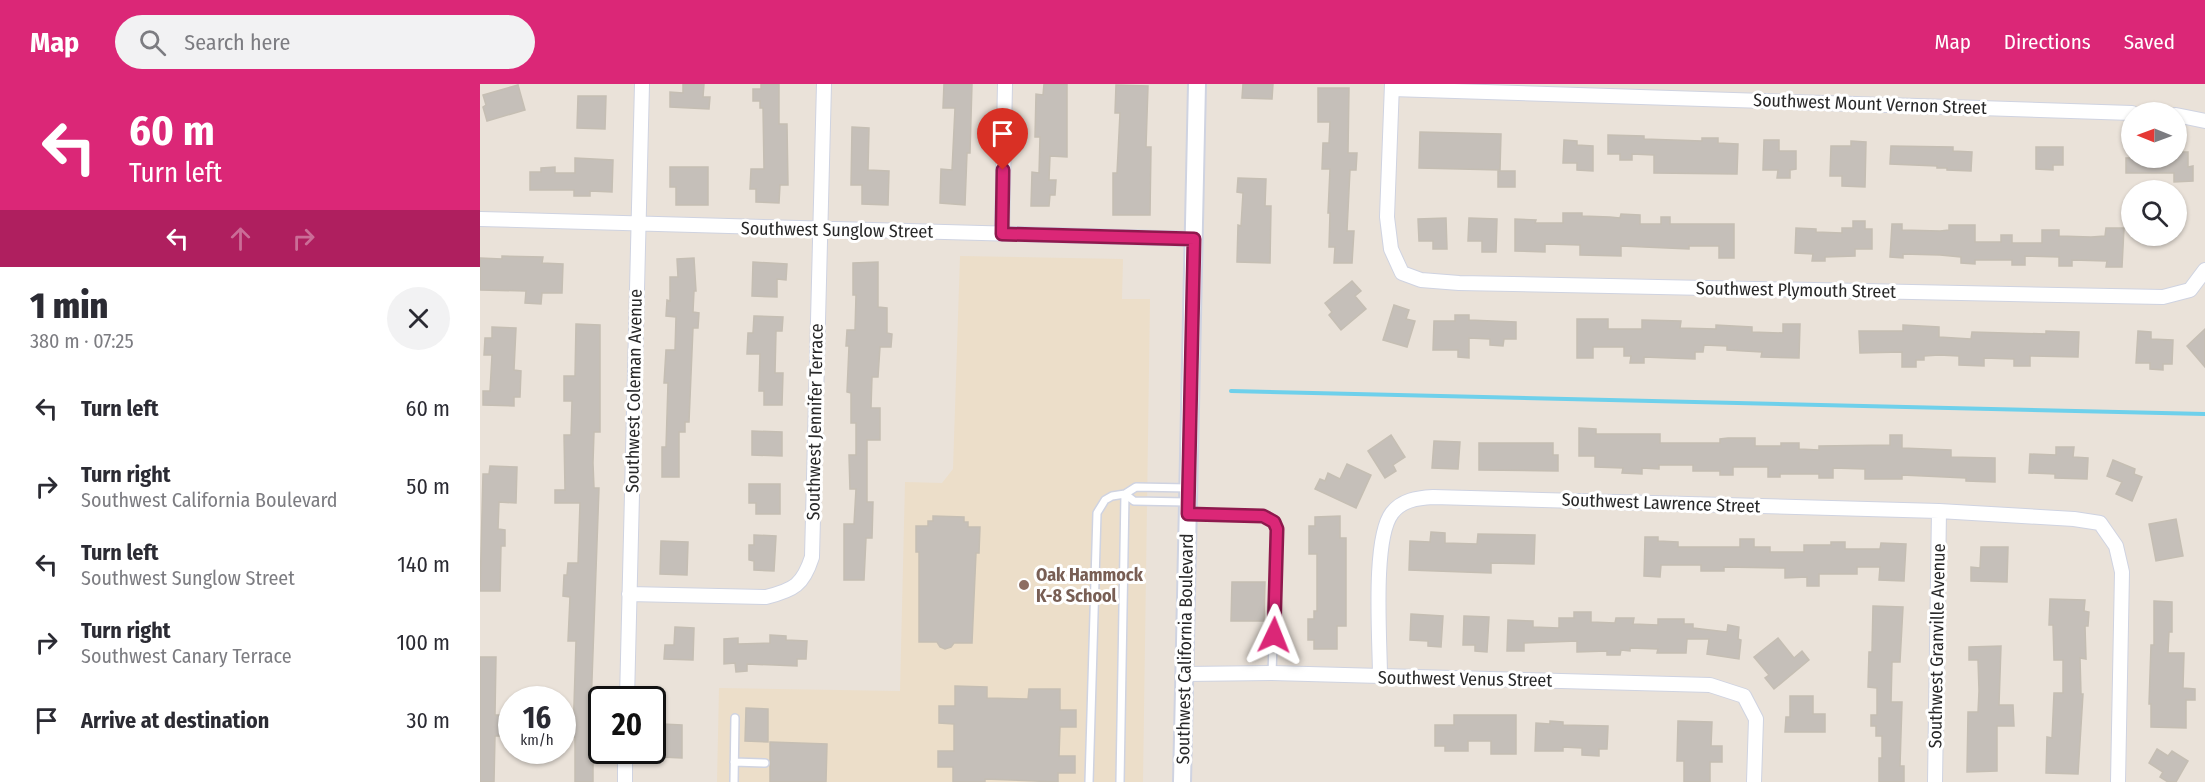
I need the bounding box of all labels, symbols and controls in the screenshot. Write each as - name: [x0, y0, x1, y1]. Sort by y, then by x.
- search box: [115, 15, 535, 69]
- text: Map: [30, 26, 79, 59]
- icon: search: [136, 26, 169, 59]
- text: Search here: [184, 29, 290, 56]
- text: Map: [1934, 29, 1971, 55]
- text: Directions: [2004, 29, 2091, 55]
- text: Saved: [2124, 29, 2175, 55]
- street label: Southwest Mount Vernon Street: [1753, 89, 1987, 119]
- north arrow: [2121, 102, 2187, 168]
- map controls: [2121, 102, 2187, 246]
- text: 60 m: [129, 106, 215, 156]
- icon: left: [30, 108, 108, 186]
- pin: [977, 108, 1028, 170]
- icon: arrive: [986, 117, 1019, 150]
- text: Turn left: [129, 157, 222, 189]
- button: search: [2121, 180, 2187, 246]
- street label: Southwest Sunglow Street: [741, 217, 933, 243]
- icon: left: [161, 222, 194, 255]
- icon: ahead: [224, 222, 257, 255]
- icon: right: [287, 222, 320, 255]
- street label: Southwest Plymouth Street: [1696, 277, 1896, 303]
- text: 1 min: [30, 284, 108, 328]
- button: close: [387, 287, 450, 350]
- street label: Southwest Coleman Avenue: [621, 289, 647, 493]
- street label: Southwest Jennifer Terrace: [802, 323, 828, 521]
- text: 380 m · 07:25: [30, 329, 134, 353]
- icon: left: [30, 392, 63, 425]
- text: Turn left: [81, 395, 159, 422]
- text: 60 m: [406, 395, 450, 422]
- text: Turn right: [81, 461, 170, 488]
- icon: right: [30, 470, 63, 503]
- text: 50 m: [406, 473, 450, 500]
- text: Southwest California Boulevard: [81, 488, 338, 512]
- street label: Southwest Lawrence Street: [1561, 489, 1761, 517]
- street label: Southwest California Boulevard: [1172, 533, 1198, 765]
- text: Turn left: [81, 539, 159, 566]
- street label: Southwest Granville Avenue: [1924, 543, 1950, 749]
- icon: left: [30, 548, 63, 581]
- text: 140 m: [397, 551, 450, 578]
- place label: Oak Hammock K-8 School: [1036, 564, 1144, 607]
- text: Southwest Sunglow Street: [81, 566, 295, 590]
- marker: Oak Hammock K-8 School: [1017, 578, 1031, 592]
- position arrow: [1242, 603, 1306, 667]
- text: Turn right: [81, 617, 170, 644]
- icon: right: [30, 626, 63, 659]
- text: 100 m: [396, 629, 450, 656]
- text: Southwest Canary Terrace: [81, 644, 292, 668]
- street label: Southwest Venus Street: [1378, 666, 1552, 692]
- speed limit sign: 20: [588, 686, 666, 764]
- text: 16: [523, 700, 551, 736]
- icon: arrive: [30, 704, 63, 737]
- text: Arrive at destination: [81, 707, 269, 734]
- text: 30 m: [407, 707, 450, 734]
- text: km/h: [520, 731, 554, 749]

